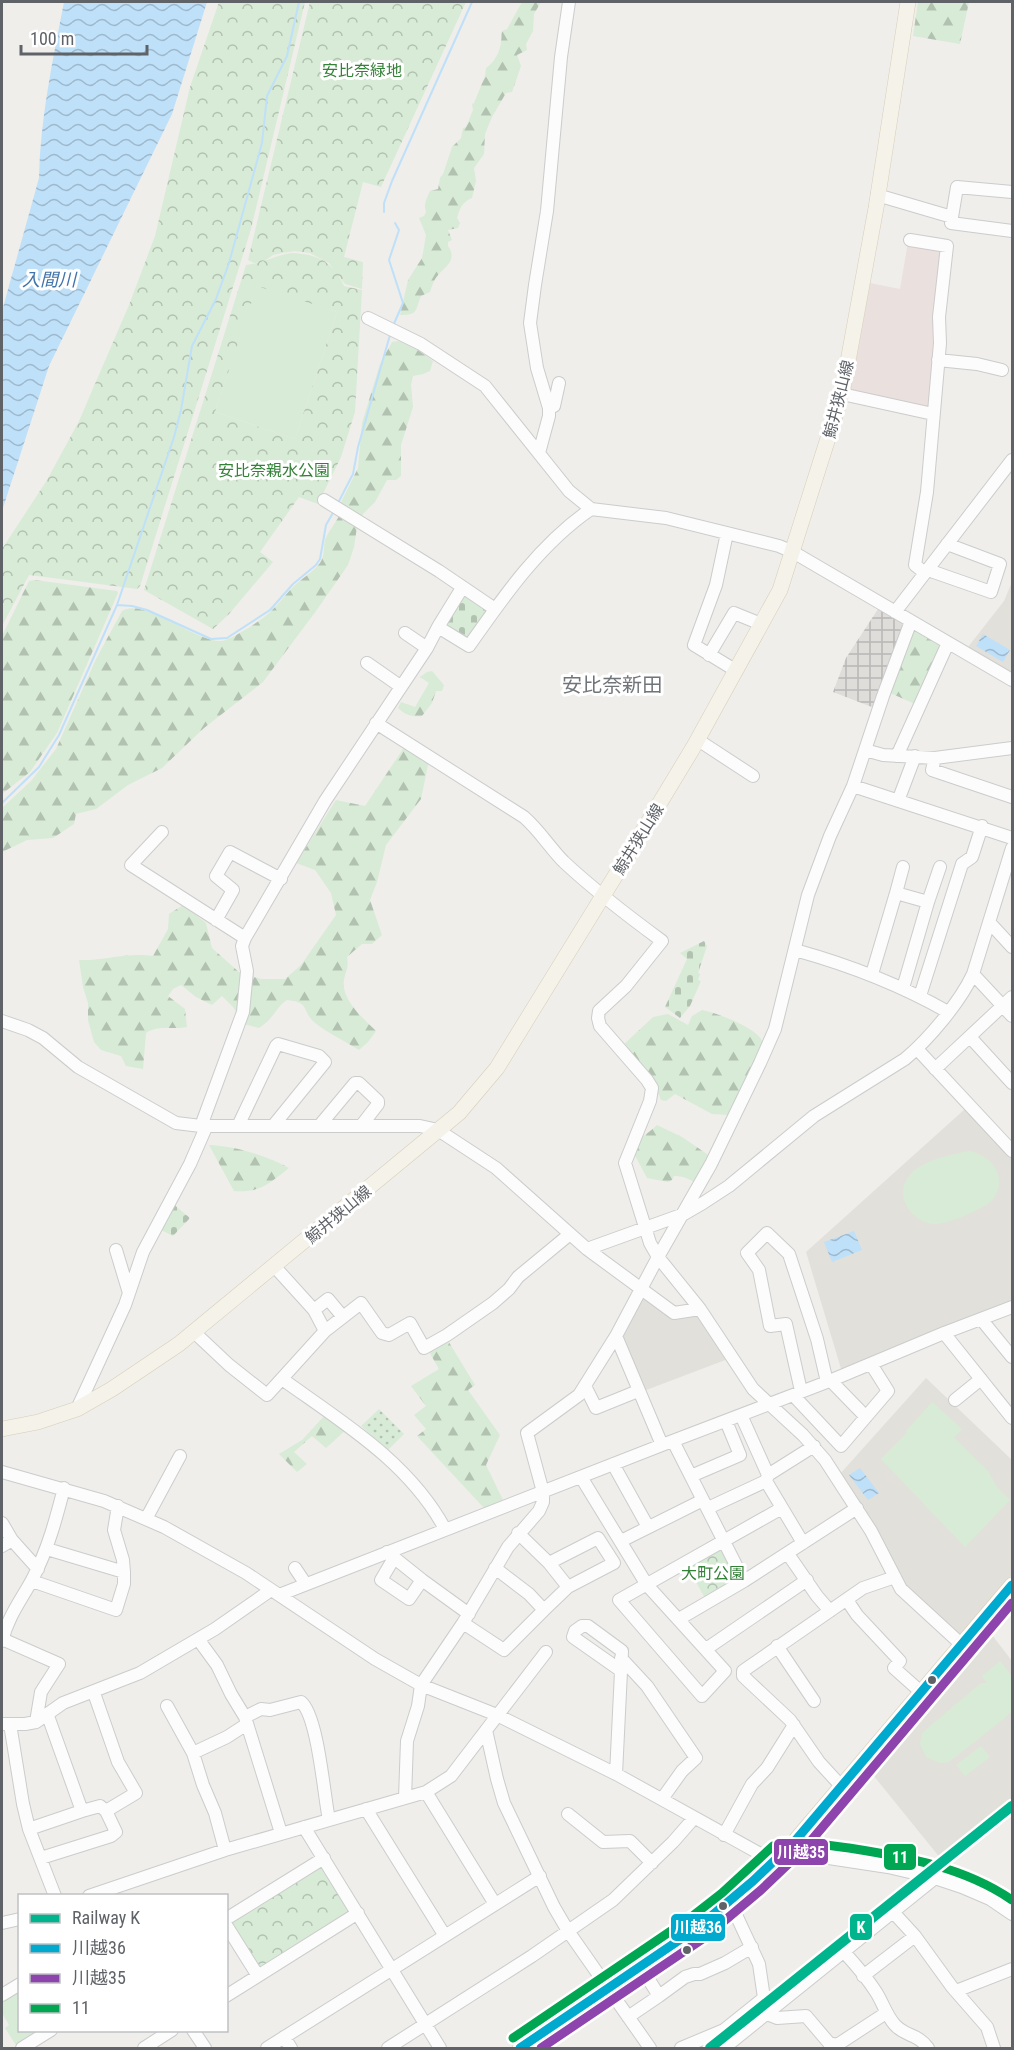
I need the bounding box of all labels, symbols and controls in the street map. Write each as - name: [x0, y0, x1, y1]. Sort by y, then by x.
- scale bar: [21, 18, 147, 56]
- text: 100 m: [30, 28, 74, 49]
- park label: 安比奈緑地: [322, 61, 402, 80]
- water label: 入間川: [22, 269, 78, 290]
- street label: 鯨井狭山線: [820, 358, 857, 440]
- park label: 安比奈親水公園: [218, 461, 330, 480]
- district label: 安比奈新田: [562, 673, 662, 697]
- street label: 鯨井狭山線: [609, 800, 668, 878]
- street label: 鯨井狭山線: [302, 1181, 375, 1247]
- park label: 大町公園: [681, 1564, 745, 1583]
- unlabelled marker: [926, 1674, 938, 1686]
- line badge: 川越35: [773, 1838, 829, 1866]
- text: 川越35: [777, 1843, 825, 1862]
- line badge: 11: [883, 1843, 917, 1871]
- text: 11: [892, 1848, 908, 1867]
- legend: [18, 1894, 228, 2032]
- unlabelled marker: [717, 1900, 729, 1912]
- text: Railway K: [72, 1907, 140, 1928]
- line badge: 川越36: [670, 1913, 726, 1942]
- line badge: K: [849, 1913, 873, 1941]
- text: 川越36: [674, 1918, 722, 1937]
- text: K: [857, 1918, 866, 1937]
- text: 川越36: [72, 1937, 126, 1958]
- unlabelled marker: [681, 1944, 693, 1956]
- text: 川越35: [72, 1967, 126, 1988]
- text: 11: [72, 1997, 90, 2018]

